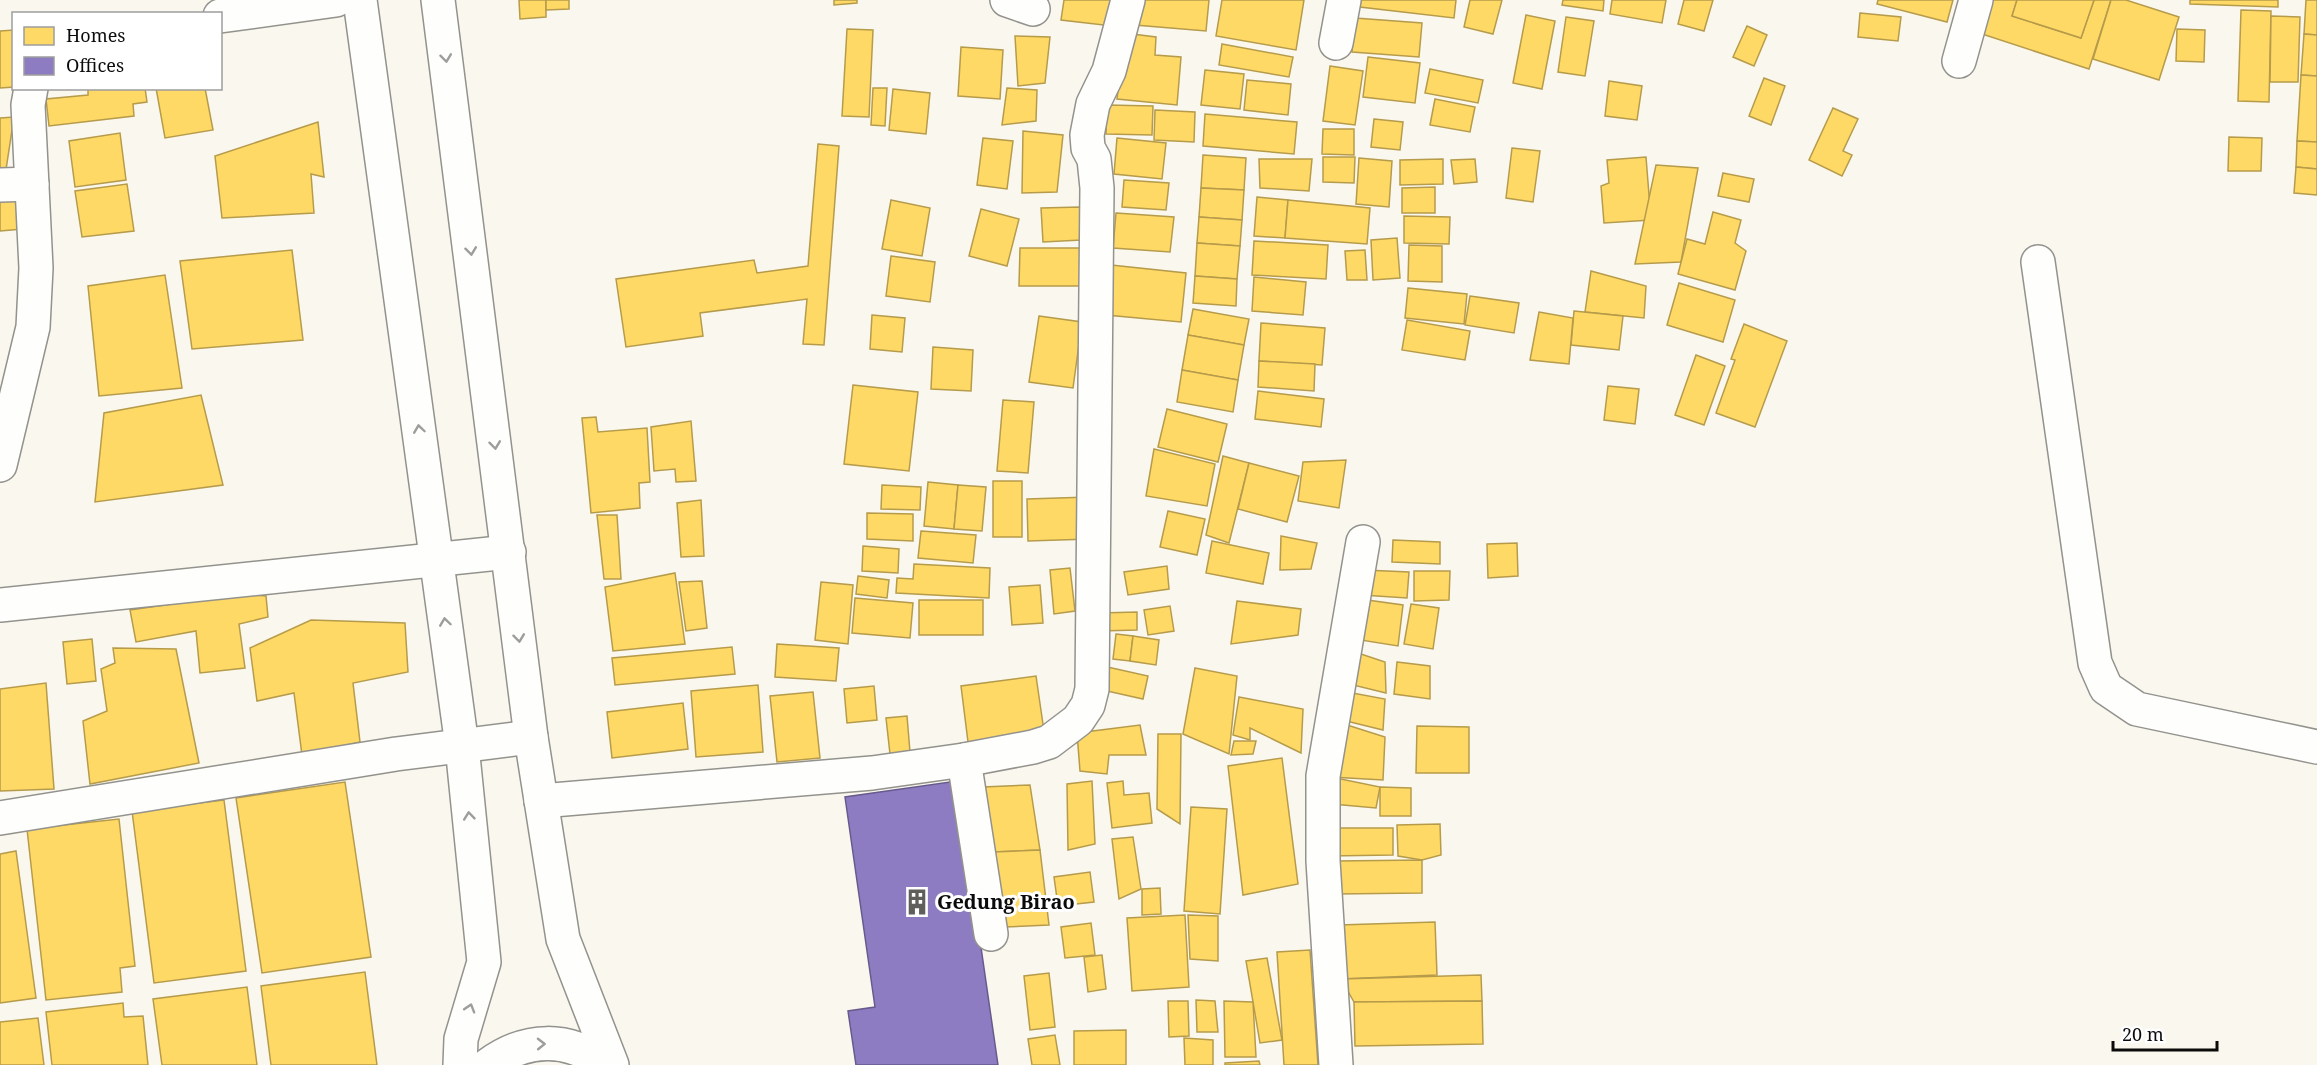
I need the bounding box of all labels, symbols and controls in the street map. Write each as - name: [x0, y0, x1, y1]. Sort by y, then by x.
- legend: [12, 12, 222, 90]
- text: Homes: [66, 23, 125, 47]
- text: Offices: [66, 53, 124, 77]
- one-way arrow: [439, 53, 451, 63]
- one-way arrow: [464, 247, 476, 256]
- one-way arrow: [413, 424, 425, 434]
- one-way arrow: [489, 440, 501, 449]
- one-way arrow: [439, 618, 452, 627]
- one-way arrow: [513, 634, 525, 643]
- one-way arrow: [463, 811, 476, 820]
- building icon: Gedung Birao: [902, 887, 932, 917]
- place label: Gedung Birao: [937, 888, 1075, 915]
- one-way arrow: [463, 1003, 475, 1014]
- scale bar: [2113, 1014, 2216, 1052]
- text: 20 m: [2122, 1022, 2164, 1046]
- one-way arrow: [537, 1038, 546, 1050]

